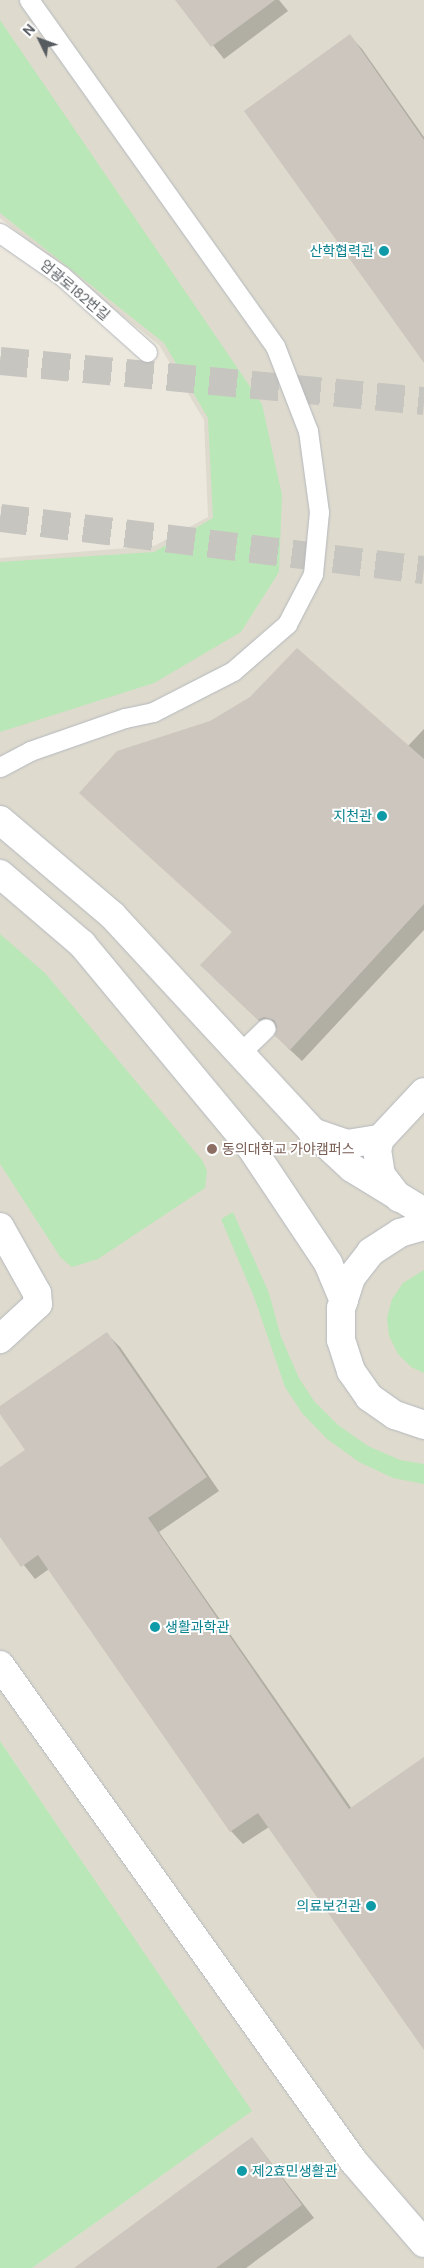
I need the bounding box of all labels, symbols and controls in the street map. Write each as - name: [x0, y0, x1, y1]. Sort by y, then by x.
- north arrow: [15, 15, 65, 65]
- text: N: [19, 20, 39, 40]
- place label: 산학협력관: [310, 243, 374, 259]
- marker: 산학협력관: [378, 245, 390, 257]
- street label: 엄광로182번길: [37, 256, 113, 324]
- place label: 지천관: [333, 808, 372, 824]
- marker: 지천관: [376, 810, 388, 822]
- place label: 동의대학교 가야캠퍼스: [222, 1141, 355, 1157]
- marker: 동의대학교 가야캠퍼스: [206, 1143, 218, 1155]
- place label: 생활과학관: [165, 1619, 229, 1635]
- marker: 생활과학관: [149, 1621, 161, 1633]
- place label: 의료보건관: [297, 1898, 361, 1914]
- marker: 의료보건관: [365, 1900, 377, 1912]
- place label: 제2효민생활관: [252, 2163, 337, 2179]
- marker: 제2효민생활관: [236, 2165, 248, 2177]

